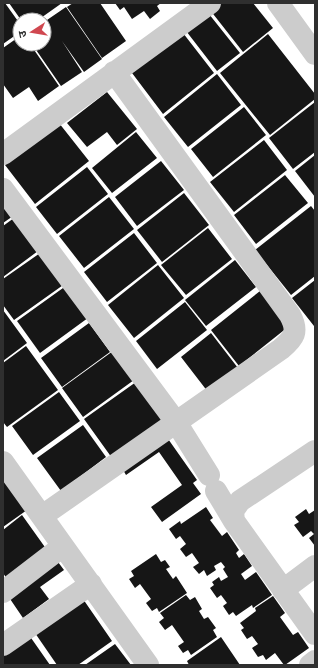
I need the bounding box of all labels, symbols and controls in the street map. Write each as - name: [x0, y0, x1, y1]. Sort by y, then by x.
- north arrow: [12, 12, 52, 52]
- text: उ: [16, 29, 29, 38]

